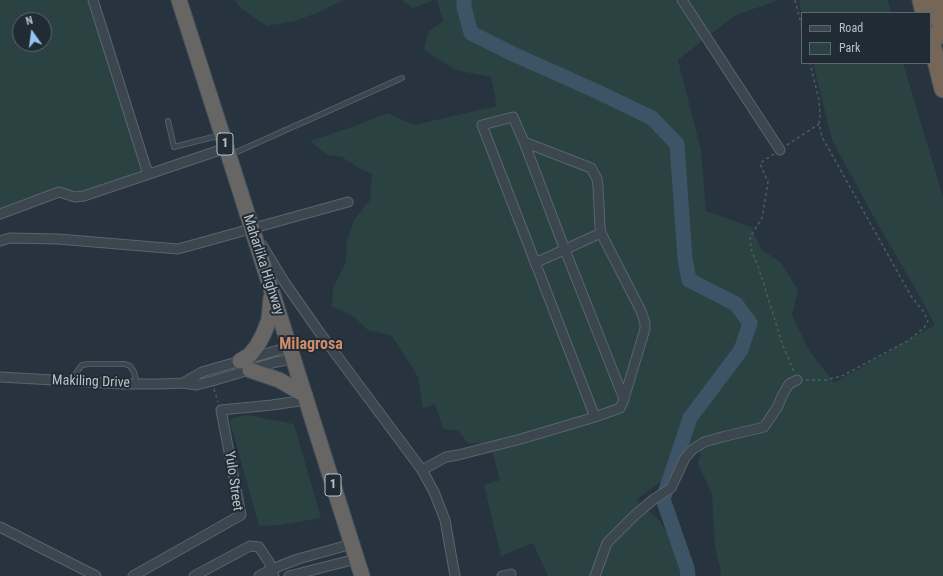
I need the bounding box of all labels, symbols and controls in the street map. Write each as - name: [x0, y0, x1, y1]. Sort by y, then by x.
- north arrow: [12, 12, 52, 52]
- legend: [801, 12, 931, 64]
- text: N: [24, 14, 34, 28]
- text: Road: [839, 21, 863, 35]
- text: Park: [839, 41, 860, 55]
- road number: 1: [217, 133, 233, 155]
- street label: Maharlika Highway: [239, 213, 287, 317]
- district label: Milagrosa: [279, 335, 343, 355]
- street label: Makiling Drive: [52, 372, 130, 392]
- street label: Yulo Street: [220, 450, 246, 512]
- road number: 1: [325, 474, 341, 496]

